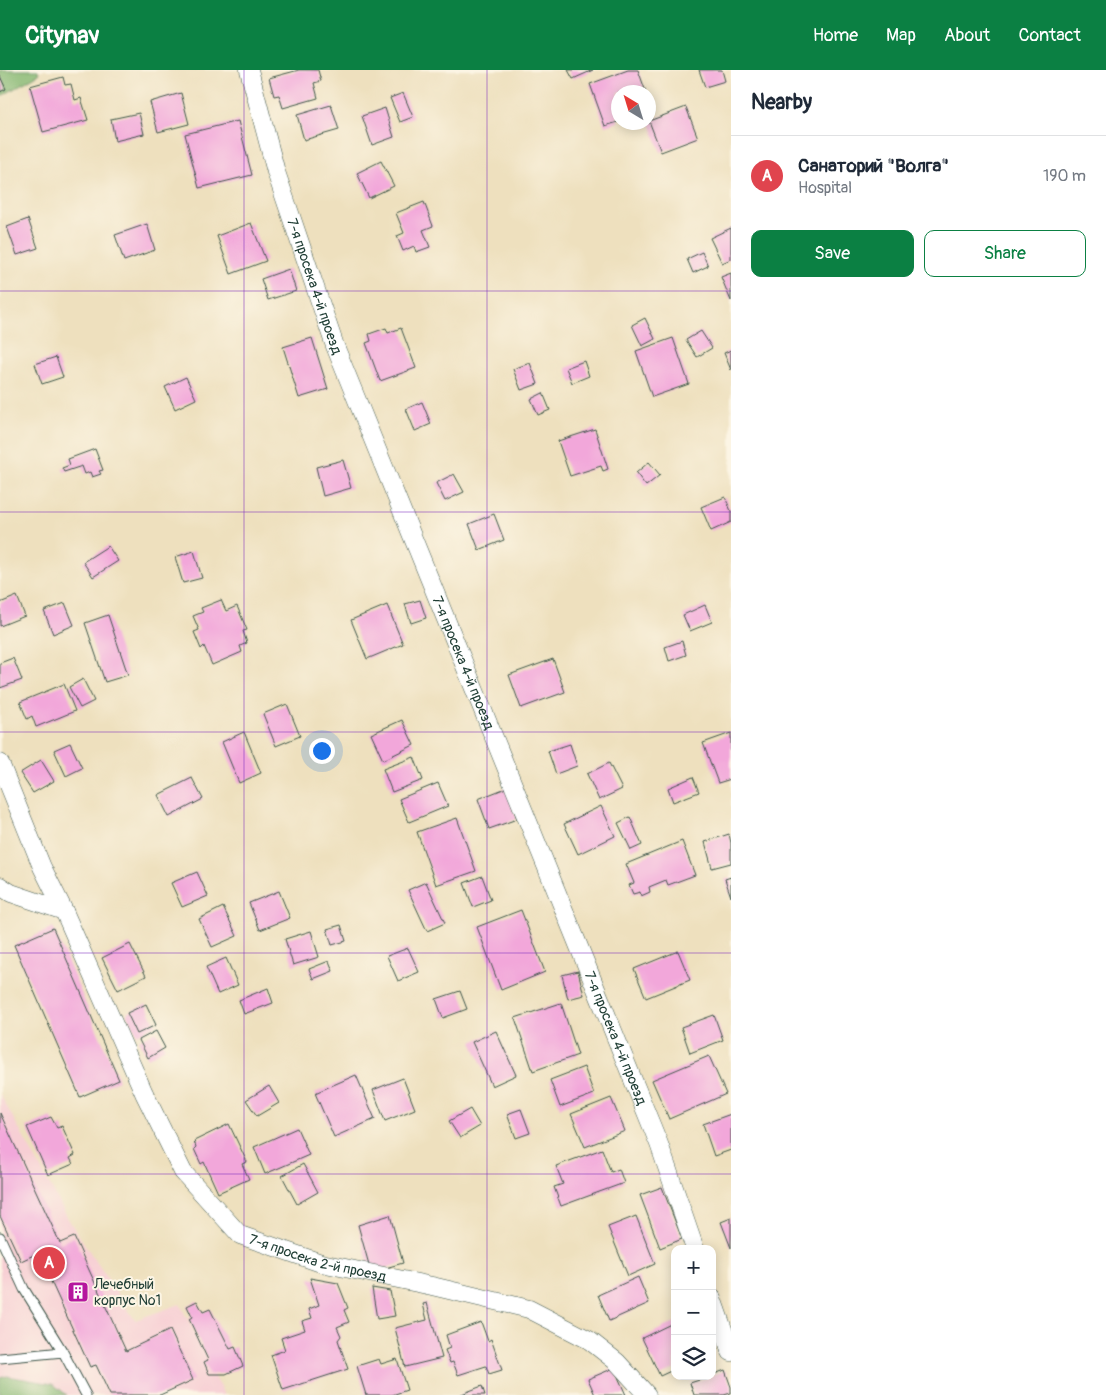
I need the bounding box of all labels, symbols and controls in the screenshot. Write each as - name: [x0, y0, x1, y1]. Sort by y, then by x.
- text: Citynav: [25, 21, 100, 50]
- text: Home: [813, 24, 858, 47]
- text: Map: [886, 24, 916, 47]
- text: About: [944, 24, 990, 47]
- text: Contact: [1018, 24, 1081, 47]
- north arrow: [611, 85, 656, 130]
- text: Nearby: [751, 89, 812, 116]
- text: Санаторий "Волга": [798, 154, 949, 178]
- text: A: [762, 166, 772, 186]
- text: 190 m: [1043, 166, 1086, 186]
- text: Hospital: [798, 178, 852, 198]
- street label: 7-я просека 4-й проезд: [283, 216, 346, 357]
- button: Save: [751, 230, 914, 277]
- button: Share: [924, 230, 1086, 277]
- street label: 7-я просека 4-й проезд: [428, 594, 498, 733]
- your location: [309, 738, 335, 764]
- street label: 7-я просека 4-й проезд: [581, 969, 650, 1108]
- street label: 7-я просека 2-й проезд: [247, 1231, 388, 1285]
- pin: A: [33, 1244, 65, 1282]
- map controls: [671, 1245, 716, 1380]
- button: +: [671, 1245, 716, 1290]
- place label: Лечебный корпус №1: [93, 1276, 161, 1309]
- building icon: Лечебный корпус №1: [66, 1280, 90, 1304]
- button: −: [671, 1290, 716, 1335]
- button: layers: [671, 1335, 716, 1380]

